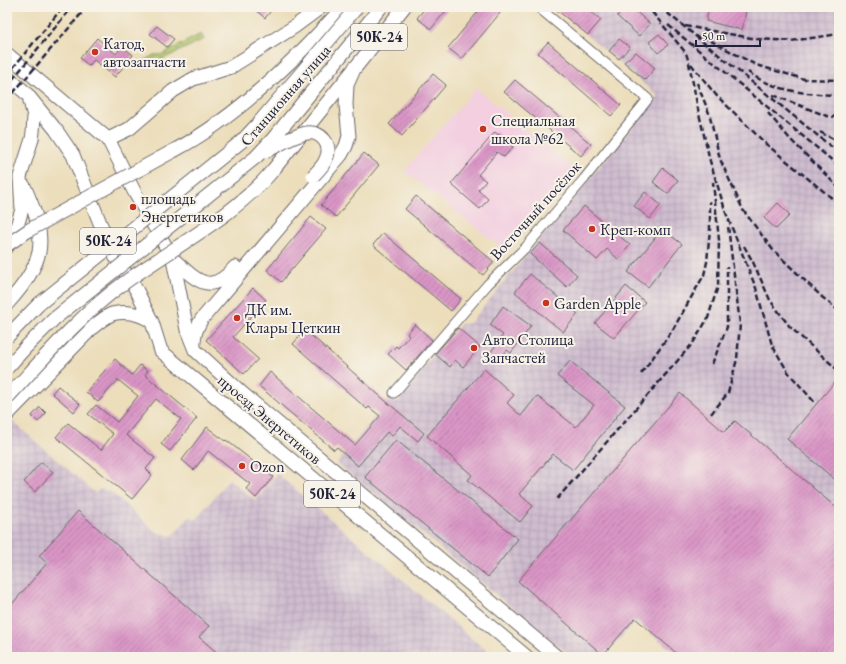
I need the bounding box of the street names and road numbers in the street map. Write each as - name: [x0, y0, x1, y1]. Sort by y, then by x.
- road number: 50К-24: [351, 24, 407, 50]
- street label: Станционная улица: [235, 40, 336, 151]
- street label: Восточный посёлок: [485, 156, 586, 265]
- road number: 50К-24: [80, 228, 136, 254]
- street label: проезд Энергетиков: [213, 370, 326, 469]
- road number: 50К-24: [304, 481, 360, 507]

